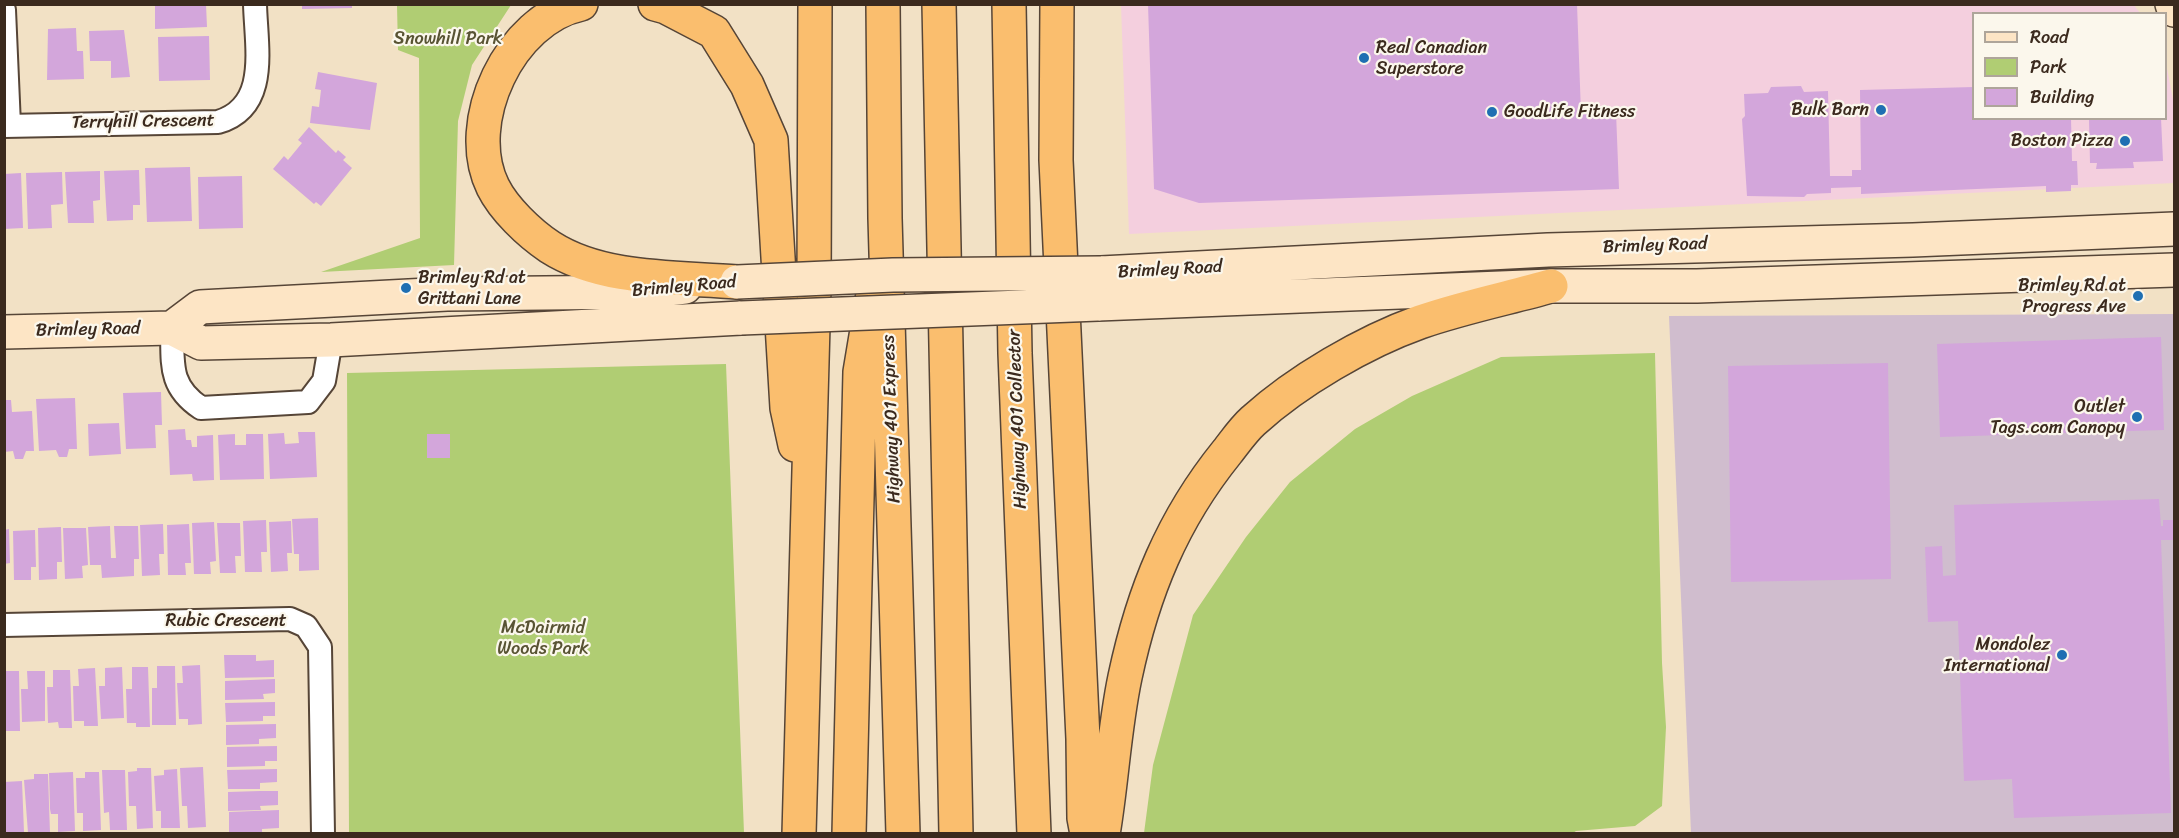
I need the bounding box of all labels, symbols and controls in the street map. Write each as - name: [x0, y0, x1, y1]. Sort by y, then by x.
- legend: [1972, 12, 2167, 120]
- text: Road: [2030, 21, 2069, 53]
- park label: Snowhill Park: [394, 28, 502, 50]
- place label: Real Canadian Superstore: [1376, 37, 1487, 80]
- marker: Real Canadian Superstore: [1357, 51, 1371, 65]
- text: Park: [2030, 51, 2067, 83]
- text: Building: [2030, 81, 2094, 113]
- place label: Bulk Barn: [1791, 99, 1869, 121]
- place label: GoodLife Fitness: [1504, 101, 1635, 123]
- marker: Bulk Barn: [1874, 103, 1888, 117]
- marker: GoodLife Fitness: [1485, 105, 1499, 119]
- street label: Terryhill Crescent: [71, 110, 215, 134]
- place label: Boston Pizza: [2011, 130, 2113, 152]
- marker: Boston Pizza: [2118, 134, 2132, 148]
- street label: Brimley Road: [1602, 233, 1708, 259]
- street label: Brimley Road: [1117, 256, 1223, 284]
- place label: Brimley Rd at Grittani Lane: [418, 267, 526, 310]
- street label: Brimley Road: [631, 272, 737, 302]
- place label: Brimley Rd at Progress Ave: [2018, 275, 2126, 318]
- marker: Brimley Rd at Grittani Lane: [399, 281, 413, 295]
- marker: Brimley Rd at Progress Ave: [2131, 289, 2145, 303]
- street label: Brimley Road: [36, 318, 140, 342]
- street label: Highway 401 Collector: [1004, 329, 1032, 509]
- street label: Highway 401 Express: [878, 334, 906, 504]
- place label: Outlet Tags.com Canopy: [1990, 396, 2125, 438]
- marker: Outlet Tags.com Canopy: [2130, 410, 2144, 424]
- street label: Rubic Crescent: [165, 610, 287, 632]
- park label: McDairmid Woods Park: [497, 617, 589, 660]
- place label: Mondolez International: [1944, 634, 2050, 676]
- marker: Mondolez International: [2055, 648, 2069, 662]

